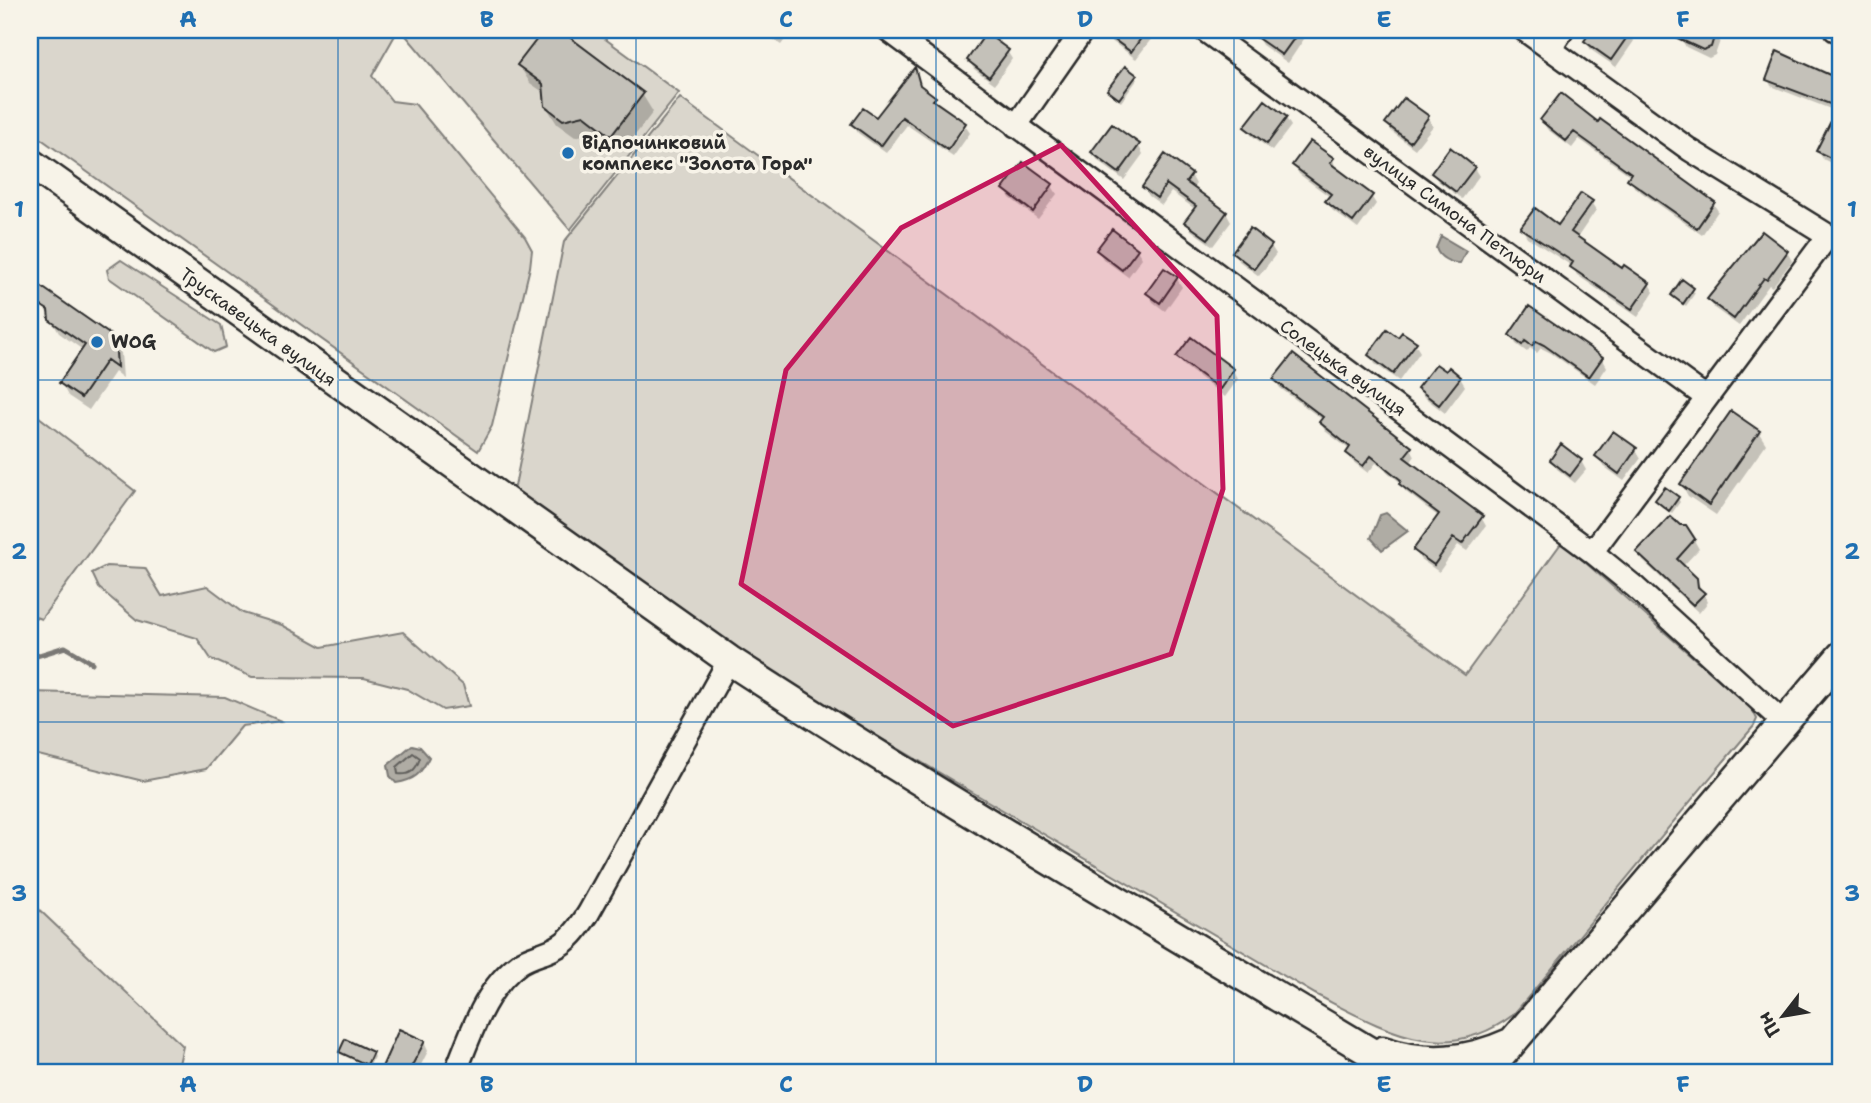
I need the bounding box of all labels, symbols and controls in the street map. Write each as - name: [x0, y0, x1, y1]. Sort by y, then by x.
- text: A: [179, 4, 197, 34]
- text: B: [480, 4, 494, 34]
- text: C: [779, 4, 793, 34]
- text: D: [1077, 4, 1093, 34]
- text: E: [1376, 4, 1392, 34]
- text: F: [1676, 4, 1690, 34]
- place label: Відпочинковий комплекс "Золота Гора": [582, 131, 813, 176]
- street label: вулиця Симона Петлюри: [1359, 139, 1551, 289]
- marker: Відпочинковий комплекс "Золота Гора": [560, 145, 576, 161]
- text: 1: [14, 194, 24, 224]
- text: 1: [1847, 194, 1857, 224]
- street label: Трускавецька вулиця: [175, 262, 341, 392]
- street label: Солецька вулиця: [1275, 314, 1411, 422]
- place label: WOG: [111, 330, 157, 354]
- marker: WOG: [89, 334, 105, 350]
- text: 2: [11, 536, 27, 566]
- text: 2: [1844, 536, 1860, 566]
- text: 3: [11, 878, 27, 908]
- text: 3: [1844, 878, 1860, 908]
- north arrow: [1748, 981, 1818, 1050]
- text: Пн: [1752, 1007, 1786, 1042]
- text: A: [179, 1069, 197, 1099]
- text: B: [480, 1069, 494, 1099]
- text: C: [779, 1069, 793, 1099]
- text: D: [1077, 1069, 1093, 1099]
- text: E: [1376, 1069, 1392, 1099]
- text: F: [1676, 1069, 1690, 1099]

